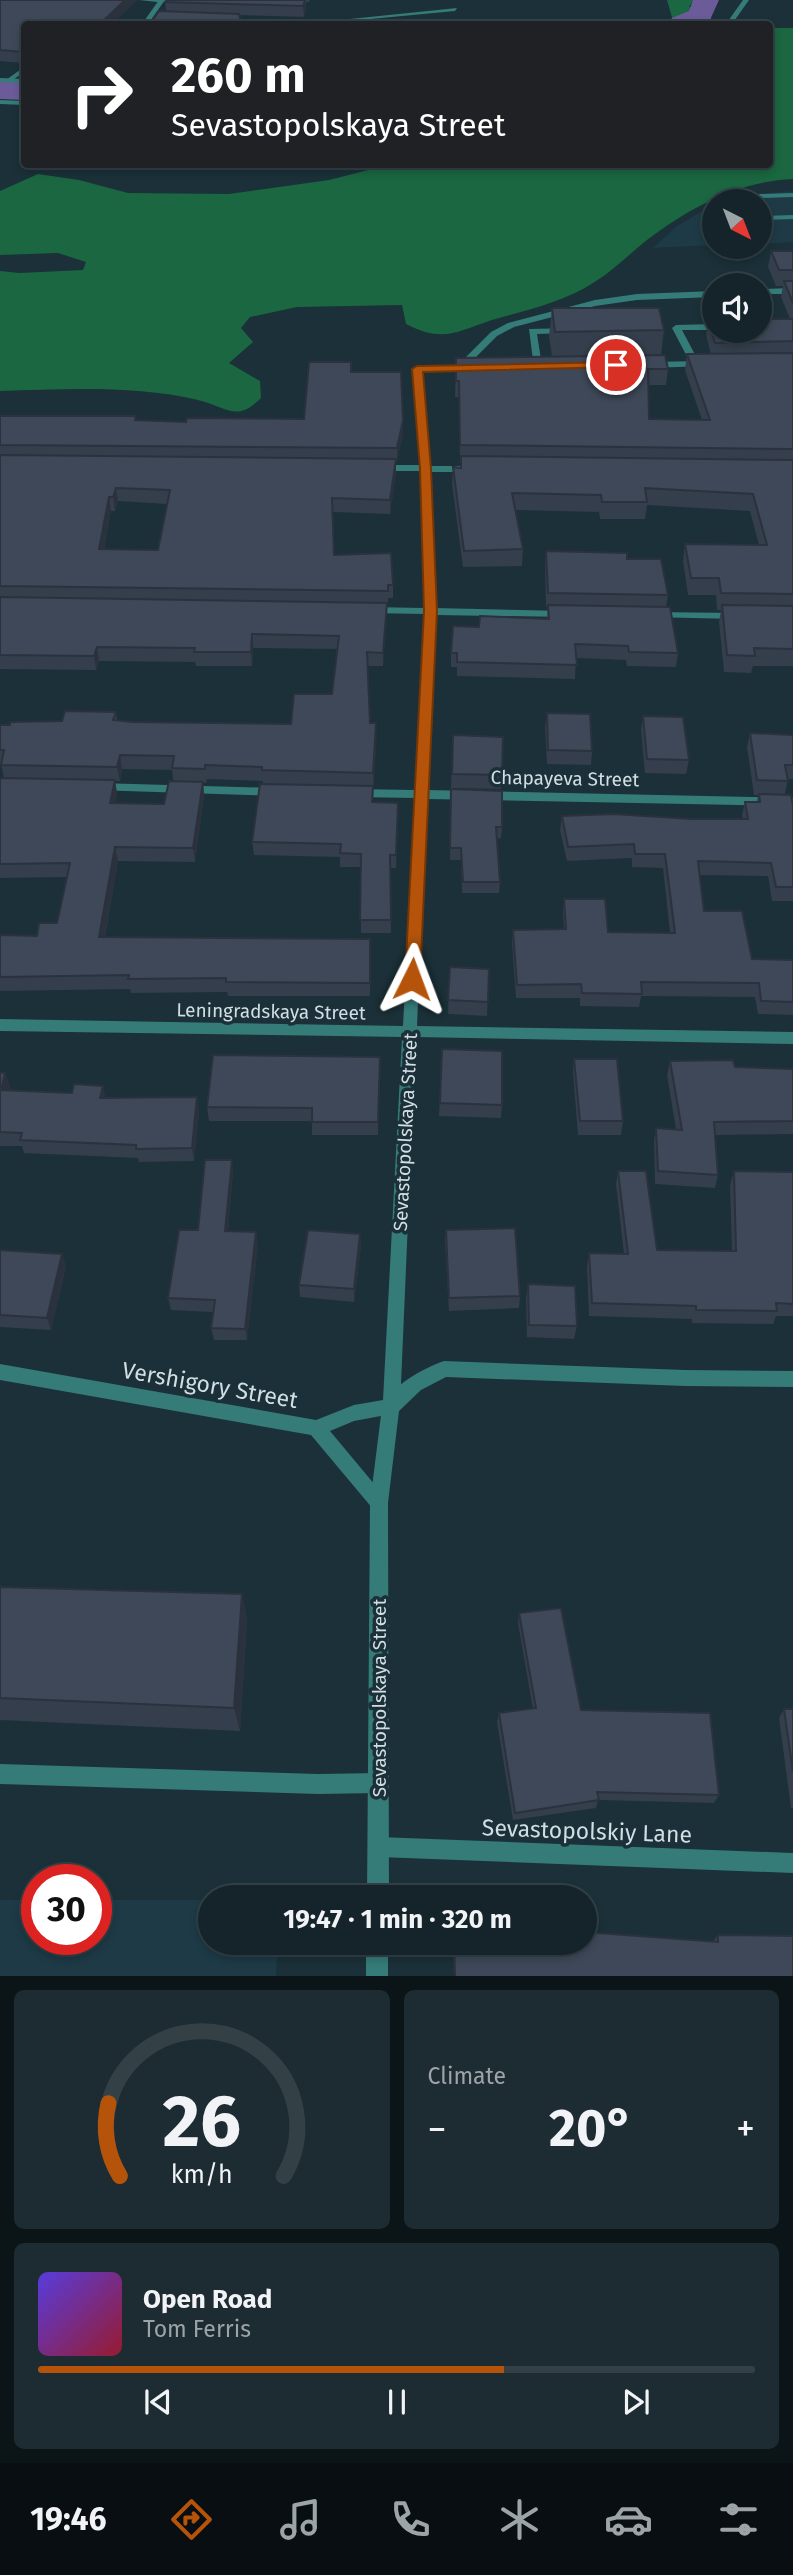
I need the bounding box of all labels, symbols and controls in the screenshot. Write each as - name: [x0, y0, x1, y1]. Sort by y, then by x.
- text: 260 m: [171, 46, 306, 105]
- icon: right: [56, 49, 147, 140]
- text: Sevastopolskaya Street: [171, 106, 506, 144]
- north arrow: [702, 189, 772, 259]
- map controls: [702, 189, 772, 343]
- button: sound: [702, 273, 772, 343]
- pin: [586, 335, 646, 395]
- icon: arrive: [597, 346, 635, 384]
- street label: Chapayeva Street: [491, 766, 640, 791]
- position arrow: [375, 942, 449, 1016]
- street label: Leningradskaya Street: [176, 998, 366, 1025]
- street label: Sevastopolskaya Street: [389, 1032, 422, 1232]
- street label: Vershigory Street: [120, 1356, 301, 1414]
- street label: Sevastopolskaya Street: [368, 1599, 391, 1797]
- street label: Sevastopolskiy Lane: [481, 1813, 693, 1849]
- speed limit sign: 30: [21, 1864, 112, 1955]
- text: 19:47 · 1 min · 320 m: [283, 1904, 512, 1935]
- text: Climate: [428, 2062, 506, 2090]
- text: 26: [162, 2078, 241, 2165]
- text: 20°: [549, 2097, 633, 2160]
- text: −: [428, 2106, 447, 2152]
- text: +: [736, 2106, 755, 2152]
- text: km/h: [171, 2159, 233, 2189]
- text: Open Road: [143, 2284, 272, 2315]
- text: Tom Ferris: [143, 2315, 251, 2343]
- icon: previous: [139, 2383, 177, 2421]
- icon: pause: [378, 2383, 416, 2421]
- icon: next: [617, 2383, 655, 2421]
- icon: directions: [167, 2495, 216, 2544]
- icon: music: [276, 2495, 325, 2544]
- icon: phone: [386, 2495, 435, 2544]
- icon: climate: [495, 2495, 544, 2544]
- icon: car: [604, 2495, 653, 2544]
- icon: filters: [714, 2495, 763, 2544]
- text: 19:46: [30, 2500, 107, 2538]

